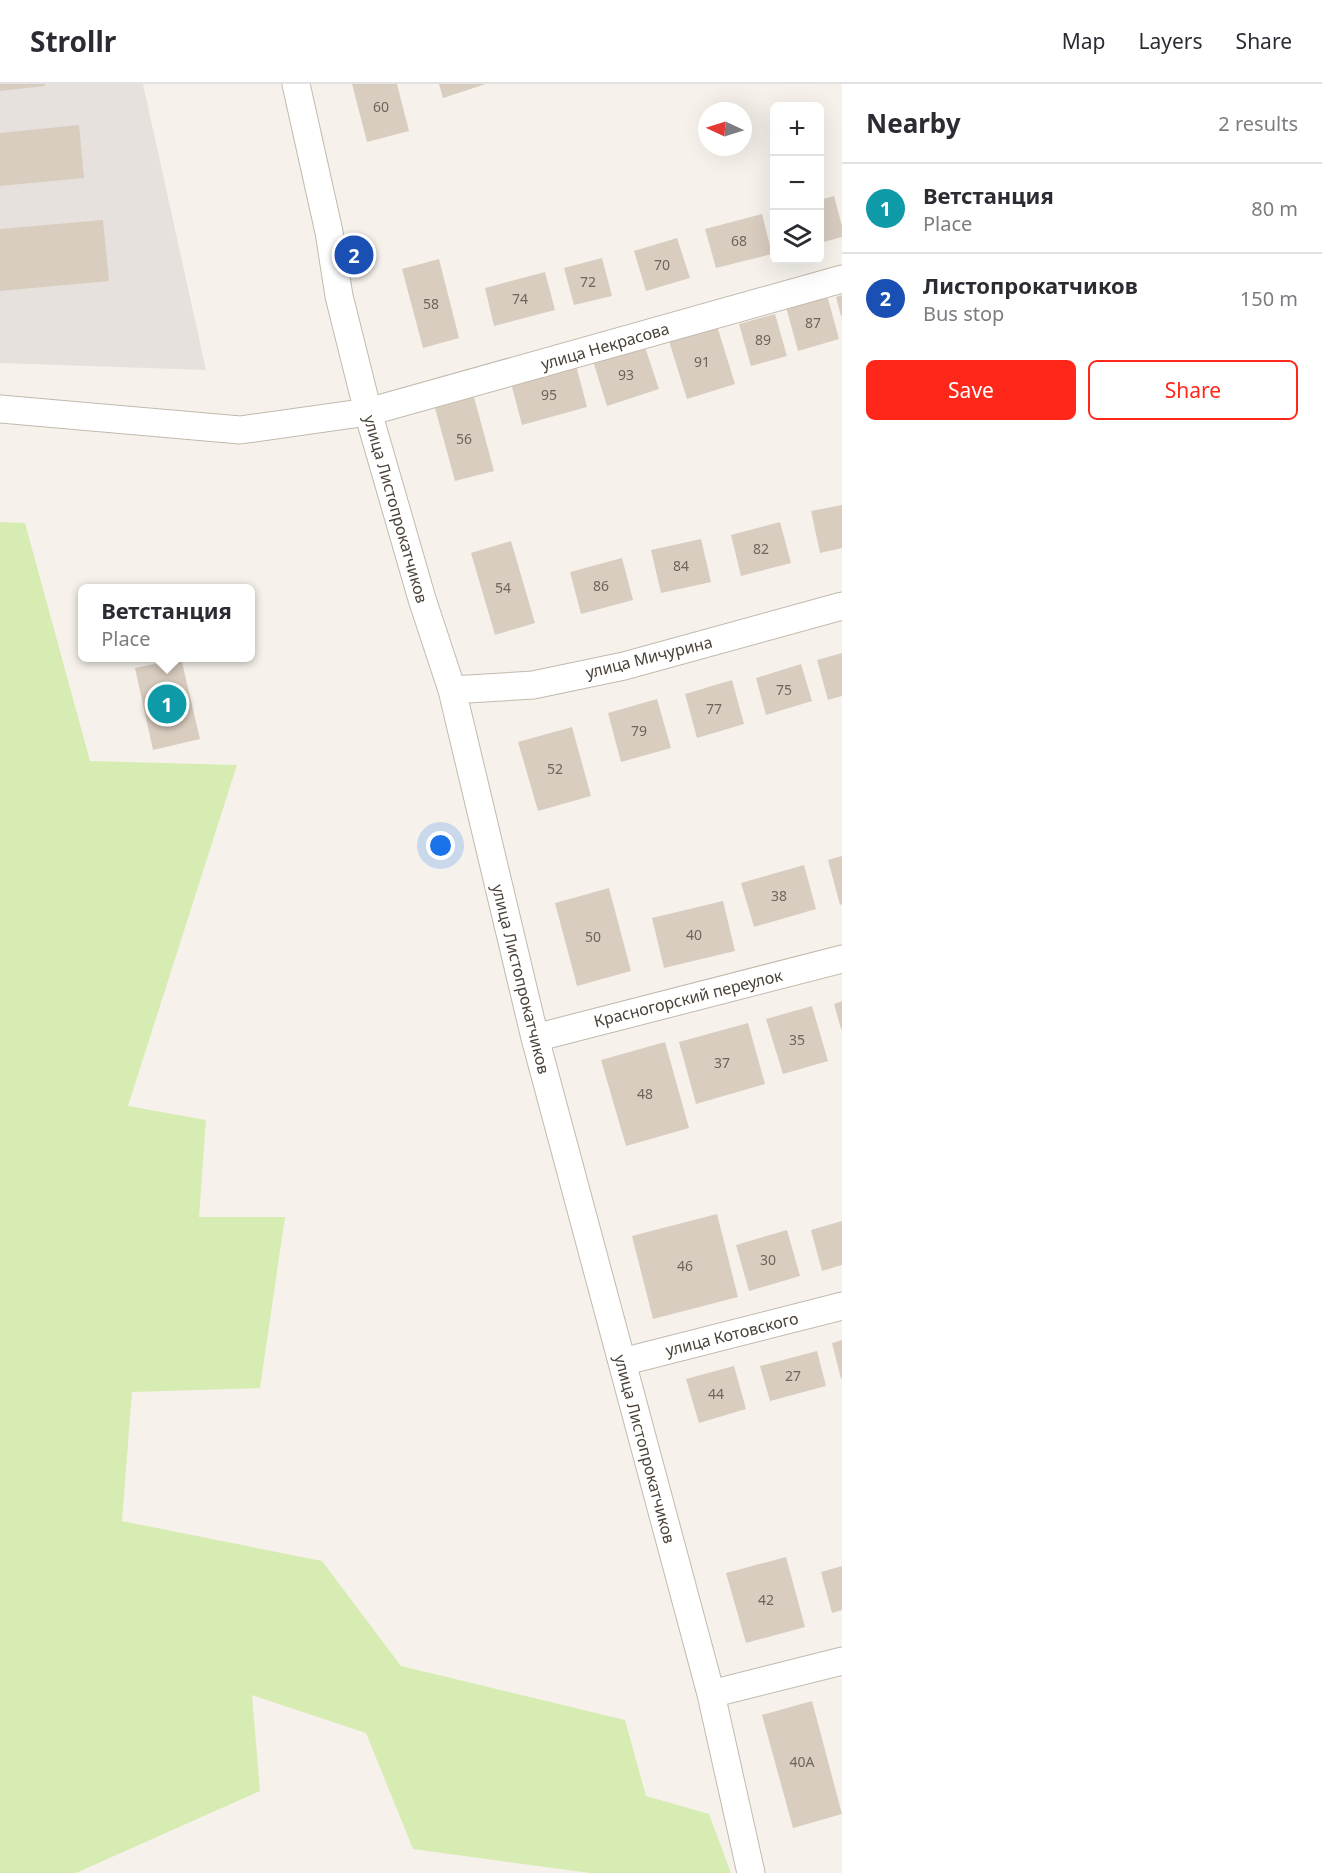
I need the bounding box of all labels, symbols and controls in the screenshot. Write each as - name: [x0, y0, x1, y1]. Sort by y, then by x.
- text: Strollr: [30, 22, 116, 60]
- text: Map: [1062, 27, 1106, 55]
- text: Layers: [1139, 27, 1203, 55]
- text: Share: [1236, 27, 1292, 55]
- house number: 60: [373, 97, 389, 116]
- north arrow: [698, 102, 752, 156]
- map controls: [770, 102, 824, 264]
- button: +: [770, 102, 824, 156]
- text: Nearby: [866, 105, 961, 141]
- text: 2 results: [1218, 110, 1298, 137]
- button: −: [770, 156, 824, 210]
- text: Ветстанция: [923, 180, 1054, 210]
- text: 1: [880, 195, 891, 222]
- text: 80 m: [1251, 195, 1298, 222]
- button: layers: [770, 210, 824, 264]
- text: Place: [923, 210, 972, 237]
- house number: 68: [731, 231, 747, 250]
- pin: 2: [334, 232, 374, 278]
- house number: 70: [654, 255, 670, 274]
- text: Листопрокатчиков: [923, 270, 1138, 300]
- house number: 72: [580, 272, 596, 291]
- text: 2: [880, 285, 891, 312]
- text: 150 m: [1240, 285, 1298, 312]
- house number: 74: [512, 289, 528, 308]
- house number: 58: [423, 294, 439, 313]
- text: Bus stop: [923, 300, 1004, 327]
- house number: 87: [805, 313, 821, 332]
- street label: улица Некрасова: [538, 317, 672, 375]
- house number: 89: [755, 330, 771, 349]
- house number: 91: [694, 352, 710, 371]
- button: Save: [866, 360, 1076, 420]
- button: Share: [1088, 360, 1298, 420]
- house number: 93: [618, 365, 634, 384]
- house number: 95: [541, 385, 557, 404]
- street label: улица Листопрокатчиков: [359, 412, 433, 606]
- house number: 56: [456, 429, 472, 448]
- house number: 82: [753, 539, 769, 558]
- house number: 84: [673, 556, 689, 575]
- house number: 86: [593, 576, 609, 595]
- house number: 54: [495, 578, 511, 597]
- popup: [78, 584, 255, 662]
- text: Ветстанция: [101, 595, 232, 625]
- text: Place: [101, 625, 151, 652]
- street label: улица Мичурина: [583, 631, 715, 683]
- house number: 75: [776, 680, 792, 699]
- pin: 1: [148, 682, 186, 726]
- house number: 77: [706, 699, 722, 718]
- house number: 79: [631, 721, 647, 740]
- house number: 52: [547, 759, 563, 778]
- your location: [426, 831, 455, 860]
- street label: улица Листопрокатчиков: [487, 882, 555, 1076]
- house number: 38: [771, 886, 787, 905]
- house number: 40: [686, 925, 702, 944]
- house number: 50: [585, 927, 601, 946]
- street label: Красногорский переулок: [591, 964, 785, 1032]
- house number: 35: [789, 1030, 805, 1049]
- house number: 37: [714, 1053, 730, 1072]
- house number: 48: [637, 1084, 653, 1103]
- house number: 30: [760, 1250, 776, 1269]
- house number: 46: [677, 1256, 693, 1275]
- street label: улица Котовского: [663, 1307, 801, 1361]
- street label: улица Листопрокатчиков: [609, 1352, 681, 1546]
- house number: 27: [785, 1366, 801, 1385]
- house number: 44: [708, 1384, 724, 1403]
- house number: 42: [758, 1590, 774, 1609]
- house number: 40А: [790, 1752, 815, 1771]

